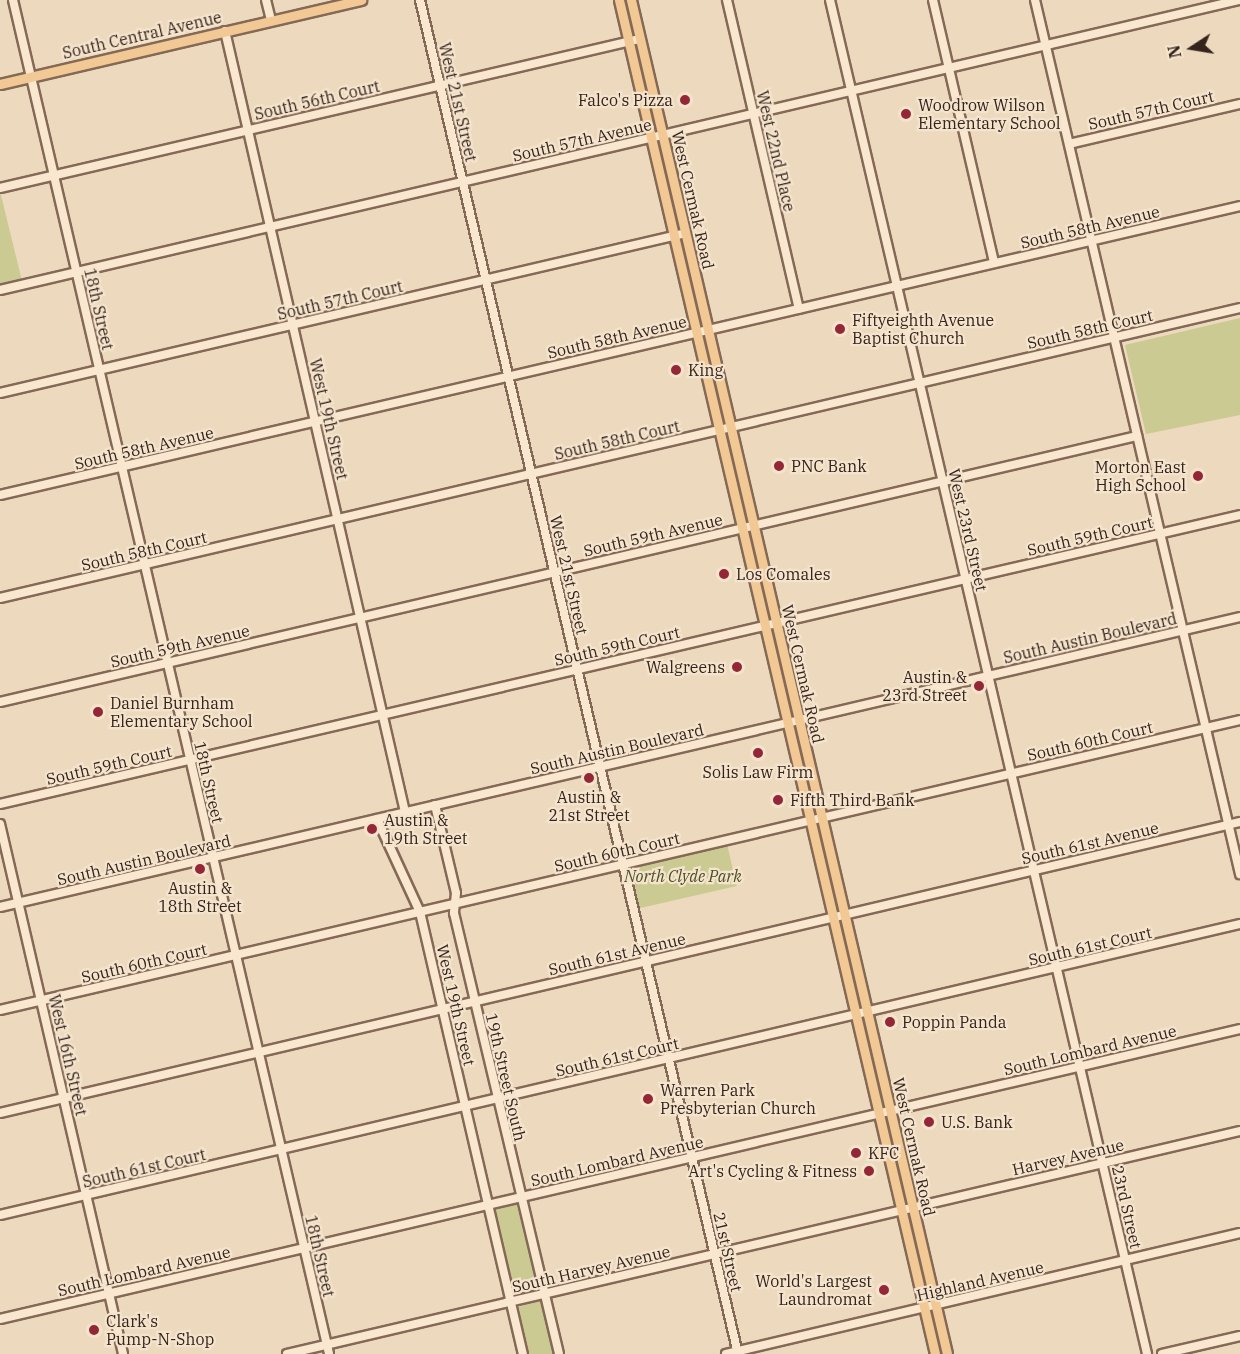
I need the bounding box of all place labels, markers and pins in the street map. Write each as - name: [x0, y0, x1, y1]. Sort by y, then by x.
- place label: Falco's Pizza: [578, 90, 673, 110]
- marker: Falco's Pizza: [678, 93, 692, 107]
- place label: Woodrow Wilson Elementary School: [918, 95, 1061, 133]
- marker: Woodrow Wilson Elementary School: [899, 107, 913, 121]
- place label: Fiftyeighth Avenue Baptist Church: [852, 310, 994, 348]
- marker: Fiftyeighth Avenue Baptist Church: [833, 322, 847, 336]
- place label: King: [688, 360, 723, 380]
- marker: King: [669, 363, 683, 377]
- place label: PNC Bank: [791, 456, 867, 476]
- place label: Morton East High School: [1095, 457, 1186, 495]
- marker: PNC Bank: [772, 459, 786, 473]
- marker: Morton East High School: [1191, 469, 1205, 483]
- place label: Los Comales: [736, 564, 830, 584]
- marker: Los Comales: [717, 567, 731, 581]
- place label: Walgreens: [646, 657, 725, 677]
- marker: Walgreens: [730, 660, 744, 674]
- place label: Austin & 23rd Street: [882, 667, 967, 705]
- marker: Austin & 23rd Street: [972, 679, 986, 693]
- place label: Daniel Burnham Elementary School: [110, 693, 253, 731]
- marker: Daniel Burnham Elementary School: [91, 705, 105, 719]
- marker: Solis Law Firm: [751, 746, 765, 760]
- place label: Solis Law Firm: [702, 762, 814, 782]
- marker: Austin & 21st Street: [582, 771, 596, 785]
- place label: Austin & 21st Street: [548, 787, 630, 825]
- place label: Fifth Third Bank: [790, 790, 914, 810]
- marker: Fifth Third Bank: [771, 793, 785, 807]
- place label: Austin & 19th Street: [384, 810, 467, 848]
- marker: Austin & 19th Street: [365, 822, 379, 836]
- marker: Austin & 18th Street: [193, 862, 207, 876]
- place label: Austin & 18th Street: [158, 878, 242, 916]
- place label: Poppin Panda: [902, 1012, 1006, 1032]
- marker: Poppin Panda: [883, 1015, 897, 1029]
- place label: Warren Park Presbyterian Church: [660, 1080, 816, 1118]
- marker: Warren Park Presbyterian Church: [641, 1092, 655, 1106]
- place label: U.S. Bank: [941, 1112, 1013, 1132]
- marker: U.S. Bank: [922, 1115, 936, 1129]
- place label: KFC: [868, 1143, 899, 1163]
- marker: KFC: [849, 1146, 863, 1160]
- place label: Art's Cycling & Fitness: [688, 1161, 857, 1181]
- marker: Art's Cycling & Fitness: [862, 1164, 876, 1178]
- place label: World's Largest Laundromat: [755, 1271, 872, 1309]
- marker: World's Largest Laundromat: [877, 1283, 891, 1297]
- place label: Clark's Pump-N-Shop: [106, 1311, 214, 1349]
- marker: Clark's Pump-N-Shop: [87, 1323, 101, 1337]

